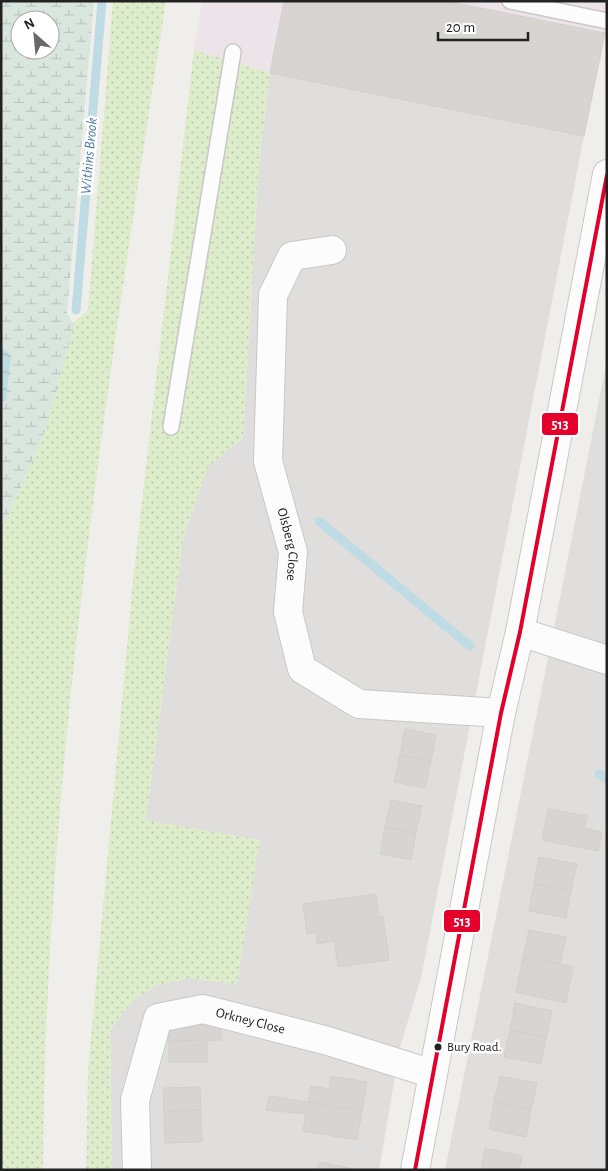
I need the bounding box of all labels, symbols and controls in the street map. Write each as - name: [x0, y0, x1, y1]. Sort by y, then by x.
- north arrow: [10, 10, 60, 60]
- scale bar: [438, 10, 528, 42]
- text: N: [22, 16, 37, 33]
- text: 20 m: [446, 20, 475, 35]
- water label: Withins Brook: [78, 117, 100, 195]
- line badge: 513: [541, 412, 579, 436]
- text: 513: [551, 418, 569, 432]
- street label: Olsberg Close: [274, 506, 300, 581]
- line badge: 513: [443, 909, 481, 933]
- text: 513: [453, 915, 471, 929]
- street label: Orkney Close: [214, 1006, 287, 1037]
- place label: Bury Road.: [447, 1041, 501, 1054]
- marker: Bury Road.: [433, 1042, 443, 1052]

